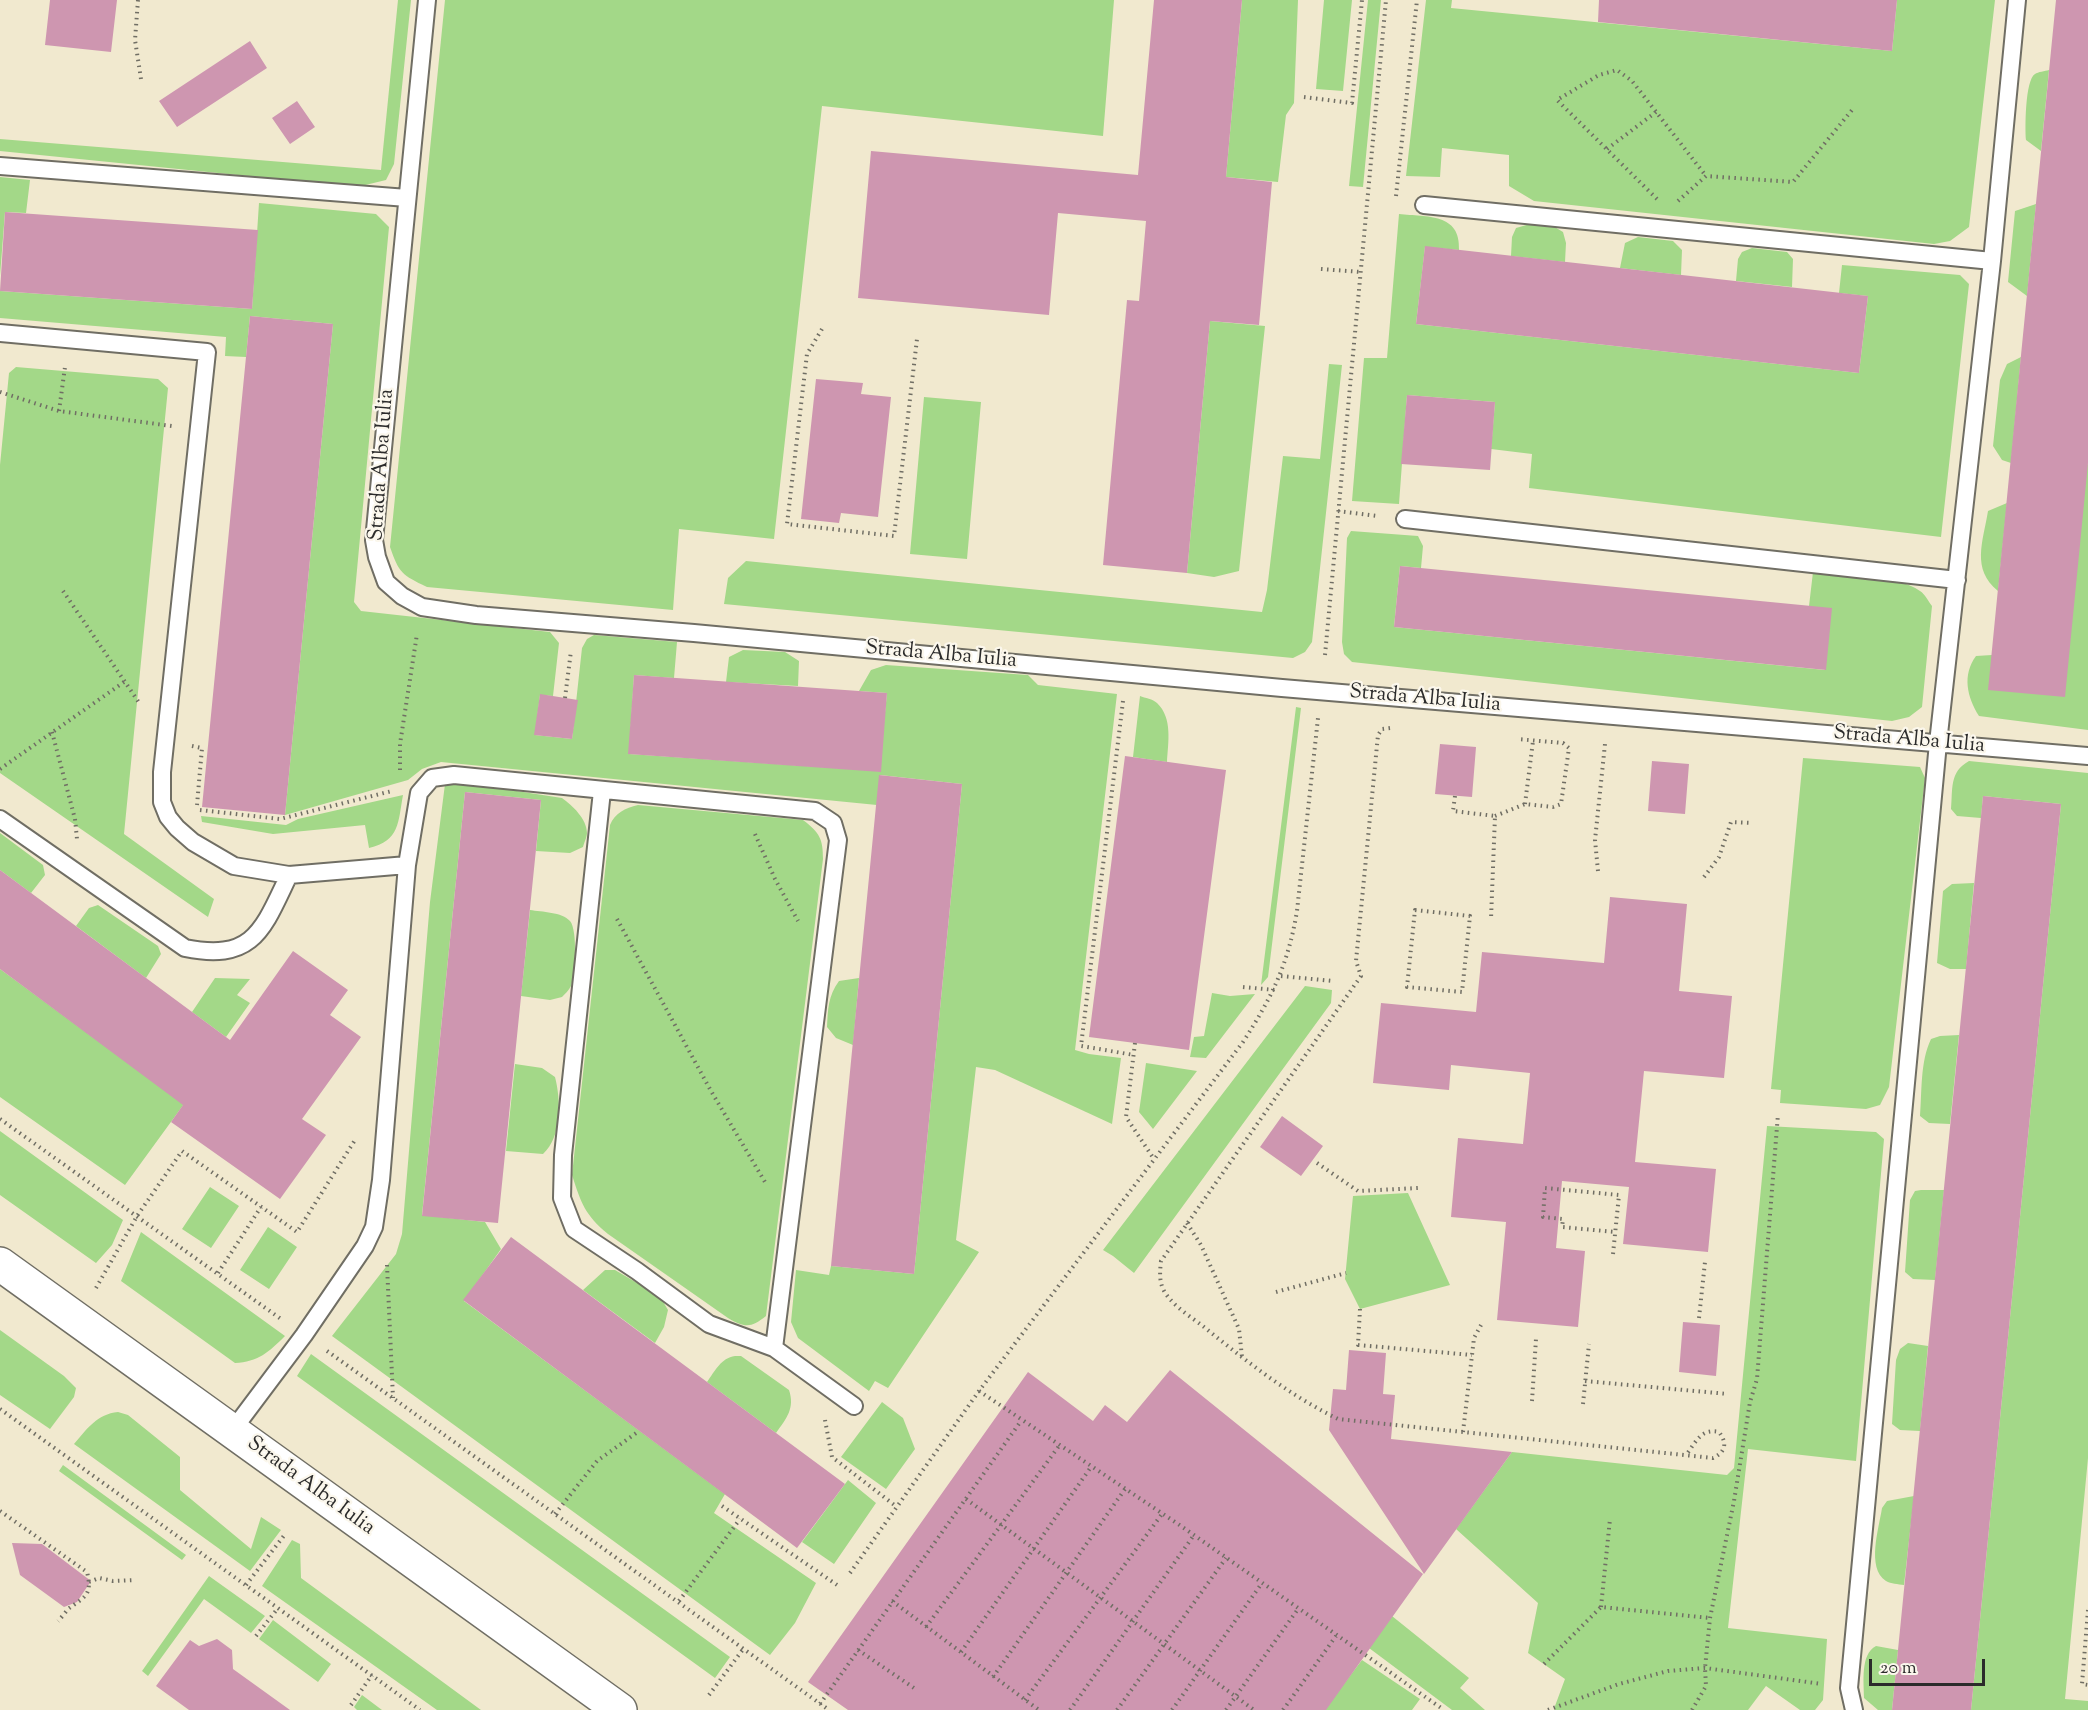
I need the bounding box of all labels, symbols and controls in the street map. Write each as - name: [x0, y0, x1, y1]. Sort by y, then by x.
- street label: Strada Alba Iulia: [365, 388, 401, 542]
- street label: Strada Alba Iulia: [864, 637, 1018, 675]
- street label: Strada Alba Iulia: [1348, 681, 1502, 719]
- street label: Strada Alba Iulia: [1832, 722, 1986, 760]
- street label: Strada Alba Iulia: [241, 1432, 379, 1542]
- scale bar: [1872, 1647, 1988, 1685]
- text: 20 m: [1880, 1656, 1917, 1682]

